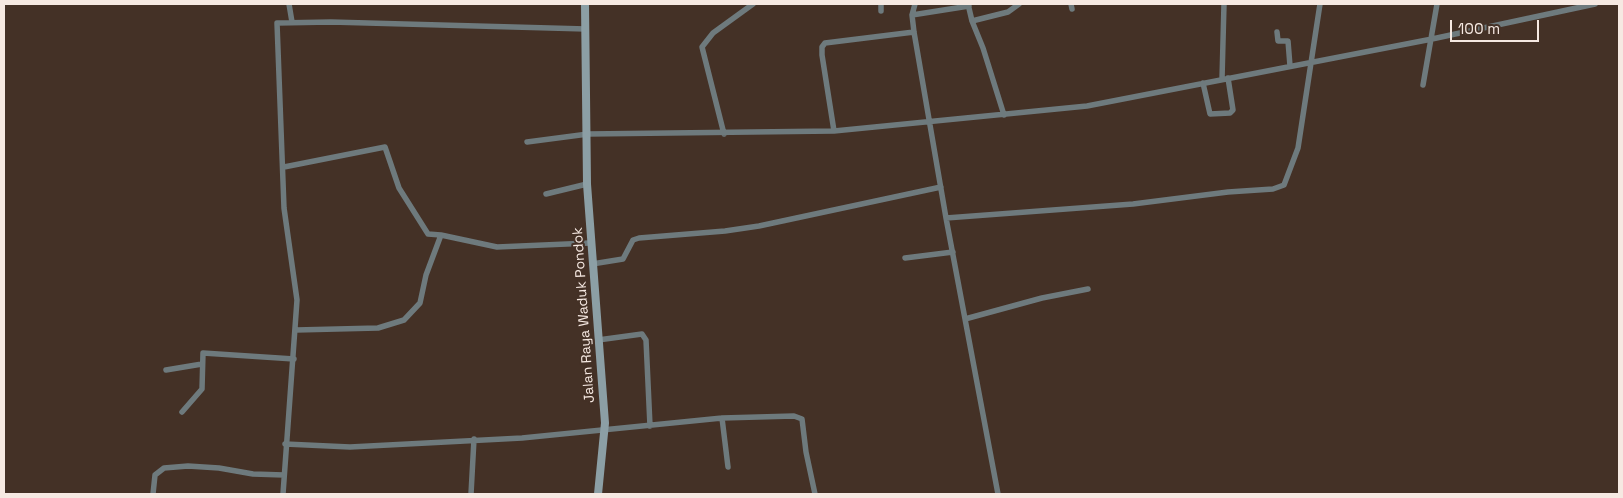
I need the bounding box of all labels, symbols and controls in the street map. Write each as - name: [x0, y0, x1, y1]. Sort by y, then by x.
- scale bar: [1453, 10, 1542, 42]
- text: 100 m: [1458, 19, 1500, 38]
- street label: Jalan Raya Waduk Pondok: [569, 227, 599, 403]

